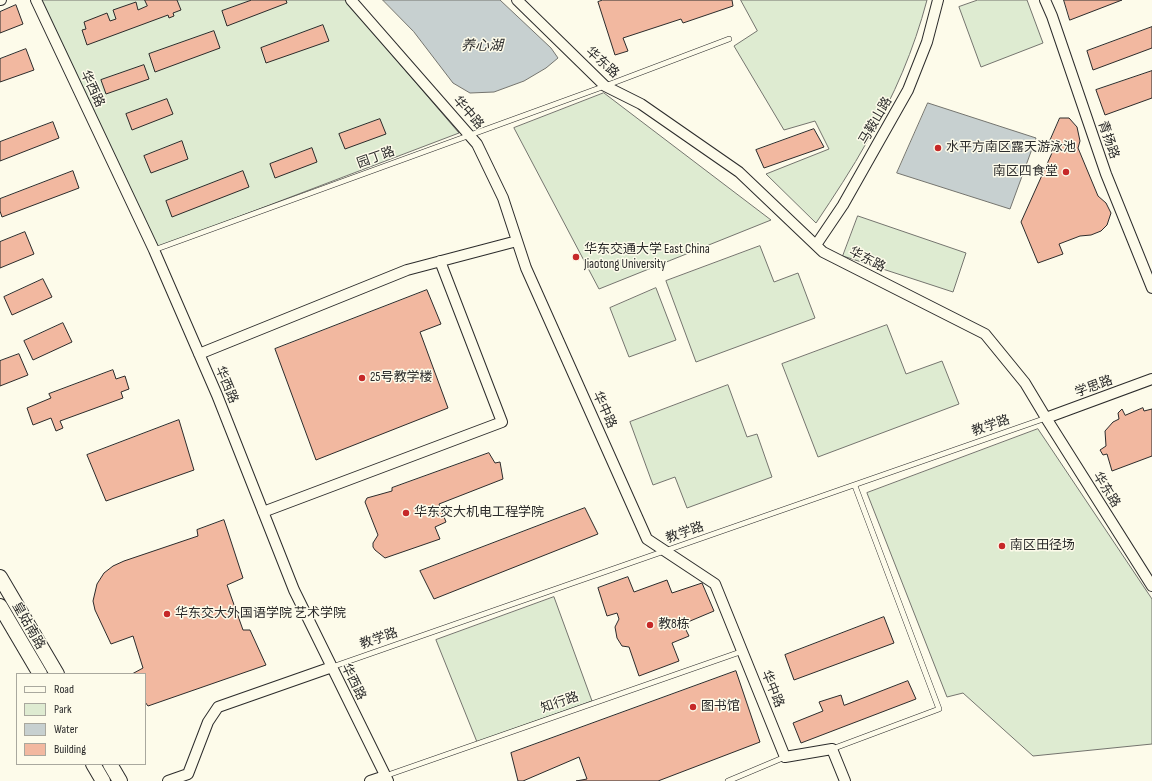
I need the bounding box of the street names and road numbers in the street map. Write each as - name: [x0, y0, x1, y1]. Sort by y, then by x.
- street label: 华东路: [582, 44, 622, 82]
- street label: 华西路: [77, 68, 107, 110]
- street label: 华中路: [449, 93, 487, 133]
- street label: 马鞍山路: [856, 95, 896, 147]
- street label: 青扬路: [1094, 119, 1122, 161]
- street label: 园丁路: [355, 144, 397, 172]
- street label: 华东路: [846, 244, 888, 276]
- street label: 华西路: [211, 364, 241, 406]
- street label: 学思路: [1073, 373, 1115, 401]
- street label: 华中路: [589, 389, 619, 431]
- street label: 教学路: [970, 412, 1012, 440]
- street label: 华东路: [1089, 469, 1123, 511]
- street label: 教学路: [664, 519, 706, 547]
- street label: 皇姑南路: [8, 600, 48, 652]
- street label: 教学路: [358, 625, 400, 653]
- street label: 华西路: [337, 661, 369, 703]
- street label: 华中路: [757, 668, 787, 710]
- street label: 知行路: [539, 689, 581, 717]

